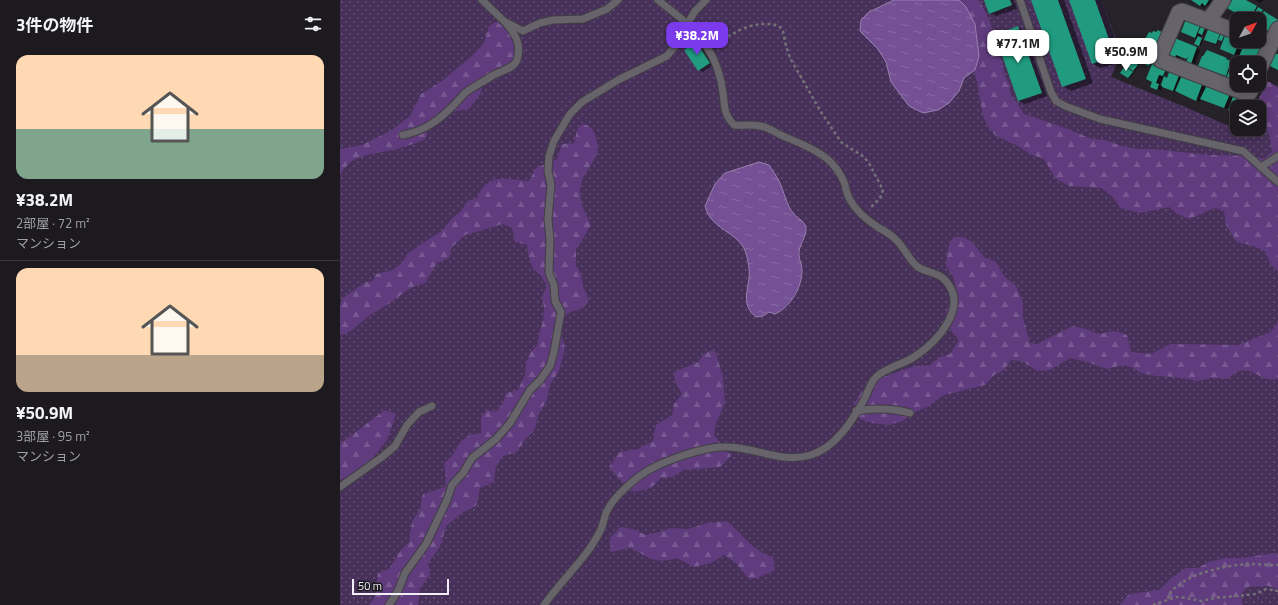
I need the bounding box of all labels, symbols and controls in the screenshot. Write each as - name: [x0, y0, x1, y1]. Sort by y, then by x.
- text: 3件の物件: [16, 12, 94, 38]
- north arrow: [1230, 12, 1266, 48]
- map controls: [1230, 12, 1266, 136]
- icon: filters: [302, 13, 324, 35]
- pin: ¥38.2M: [664, 22, 730, 56]
- text: ¥38.2M: [675, 25, 719, 45]
- pin: ¥77.1M: [985, 30, 1051, 64]
- text: ¥77.1M: [996, 33, 1040, 53]
- pin: ¥50.9M: [1093, 38, 1159, 72]
- text: ¥50.9M: [1104, 41, 1148, 61]
- button: locate: [1230, 56, 1266, 92]
- icon: home: [134, 81, 206, 153]
- button: layers: [1230, 100, 1266, 136]
- text: ¥38.2M: [16, 187, 73, 213]
- text: 2部屋 · 72 m²: [16, 213, 90, 233]
- text: マンション: [16, 233, 81, 253]
- icon: home: [134, 294, 206, 366]
- text: ¥50.9M: [16, 400, 73, 426]
- text: 3部屋 · 95 m²: [16, 426, 90, 446]
- text: マンション: [16, 446, 81, 466]
- scale bar: [352, 577, 449, 596]
- text: 50 m: [358, 578, 382, 594]

